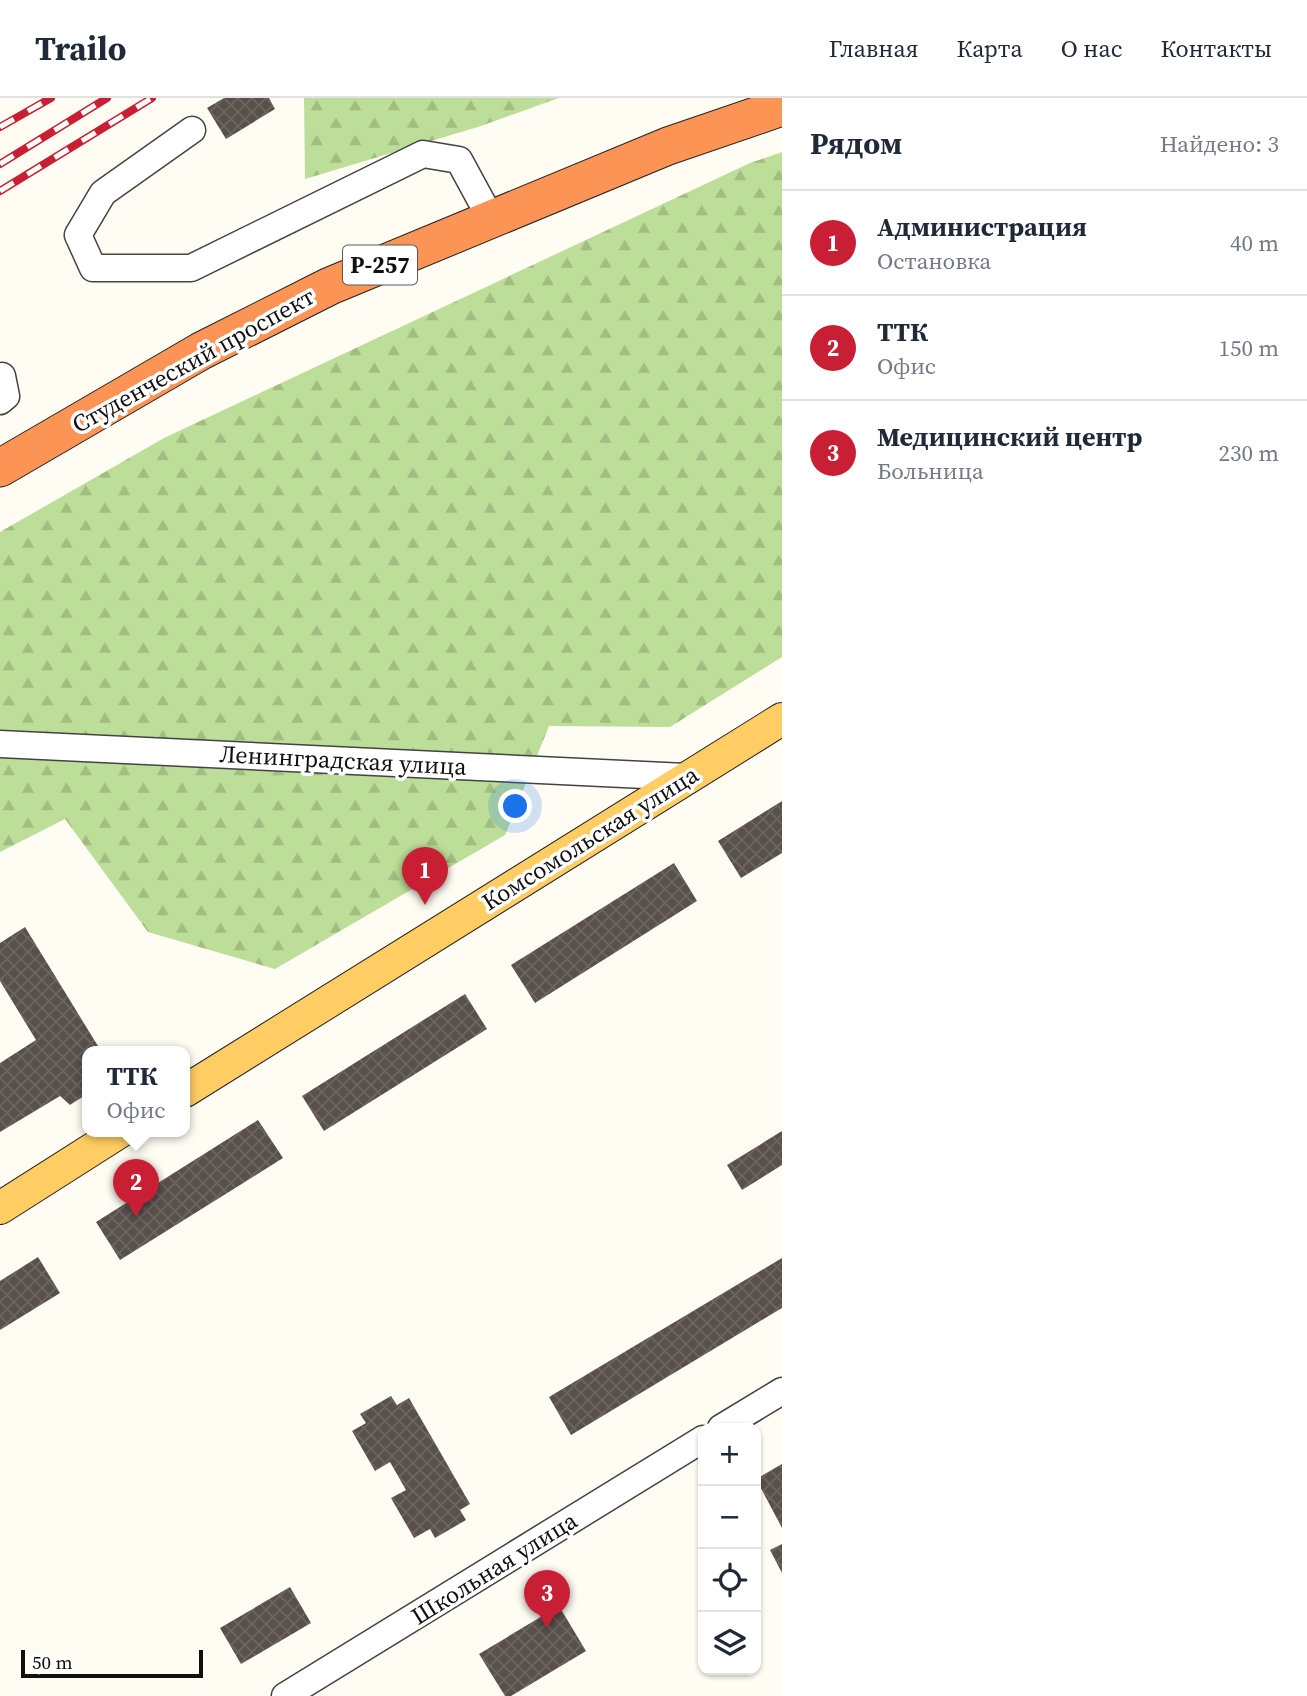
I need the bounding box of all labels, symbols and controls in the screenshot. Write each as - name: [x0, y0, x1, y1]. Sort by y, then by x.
- text: Trailo: [35, 26, 127, 71]
- text: Главная: [829, 32, 918, 65]
- text: Карта: [956, 32, 1023, 65]
- text: О нас: [1061, 32, 1122, 65]
- text: Контакты: [1160, 32, 1272, 65]
- text: Рядом: [810, 123, 902, 164]
- text: Найдено: 3: [1160, 128, 1279, 160]
- text: Администрация: [877, 209, 1087, 245]
- text: 1: [827, 227, 839, 259]
- text: 40 m: [1230, 227, 1279, 259]
- text: Остановка: [877, 245, 991, 277]
- road number: Р-257: [343, 246, 417, 284]
- street label: Студенческий проспект: [66, 279, 320, 440]
- text: ТТК: [877, 314, 928, 350]
- text: 2: [827, 332, 839, 364]
- text: 150 m: [1218, 332, 1279, 364]
- text: Офис: [877, 350, 936, 382]
- text: Медицинский центр: [877, 419, 1142, 455]
- text: 3: [827, 437, 839, 469]
- text: 230 m: [1218, 437, 1279, 469]
- text: Больница: [877, 455, 984, 487]
- street label: Ленинградская улица: [219, 737, 468, 783]
- street label: Комсомольская улица: [475, 757, 705, 918]
- your location: [498, 789, 532, 823]
- pin: 1: [402, 847, 448, 905]
- popup: [82, 1046, 190, 1137]
- text: ТТК: [107, 1058, 158, 1094]
- text: Офис: [107, 1094, 166, 1126]
- pin: 2: [113, 1159, 159, 1217]
- map controls: [698, 1423, 761, 1675]
- button: +: [698, 1423, 761, 1486]
- button: −: [698, 1486, 761, 1549]
- street label: Школьная улица: [405, 1503, 584, 1632]
- button: locate: [698, 1549, 761, 1612]
- pin: 3: [524, 1570, 570, 1628]
- button: layers: [698, 1612, 761, 1675]
- scale bar: [21, 1647, 203, 1679]
- text: 50 m: [32, 1649, 73, 1675]

